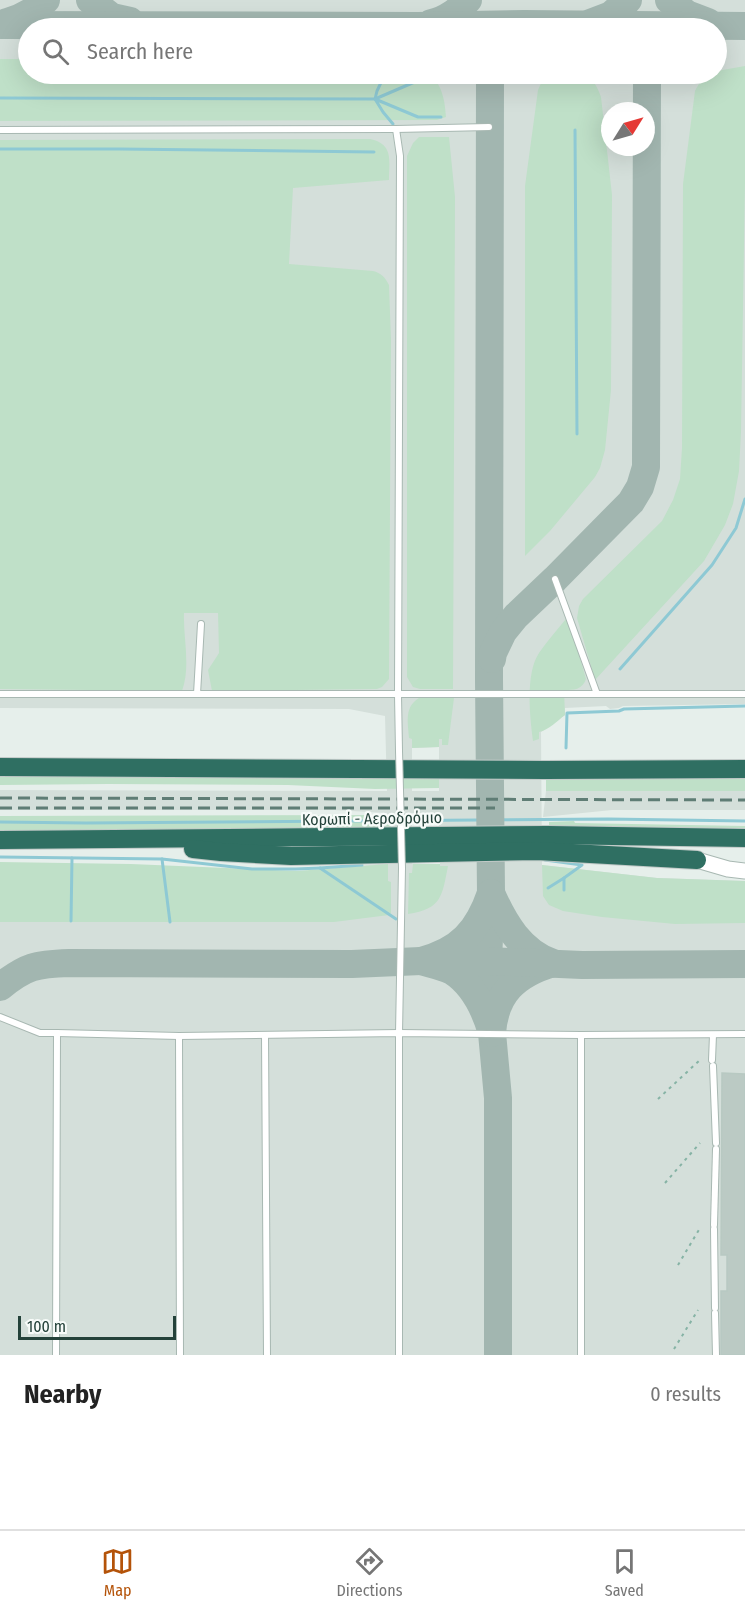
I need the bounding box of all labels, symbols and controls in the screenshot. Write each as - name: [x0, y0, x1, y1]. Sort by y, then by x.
- search box: [18, 18, 727, 84]
- icon: search: [39, 35, 72, 68]
- text: Search here: [87, 38, 193, 65]
- north arrow: [601, 102, 655, 156]
- street label: Κορωπί - Αεροδρόμιο: [302, 808, 442, 829]
- scale bar: [18, 1313, 176, 1340]
- text: 100 m: [27, 1317, 66, 1336]
- text: Nearby: [24, 1379, 101, 1410]
- text: 0 results: [650, 1382, 721, 1406]
- tab: Map: [101, 1545, 134, 1600]
- tab: Directions: [336, 1545, 403, 1600]
- tab: Saved: [605, 1545, 644, 1600]

